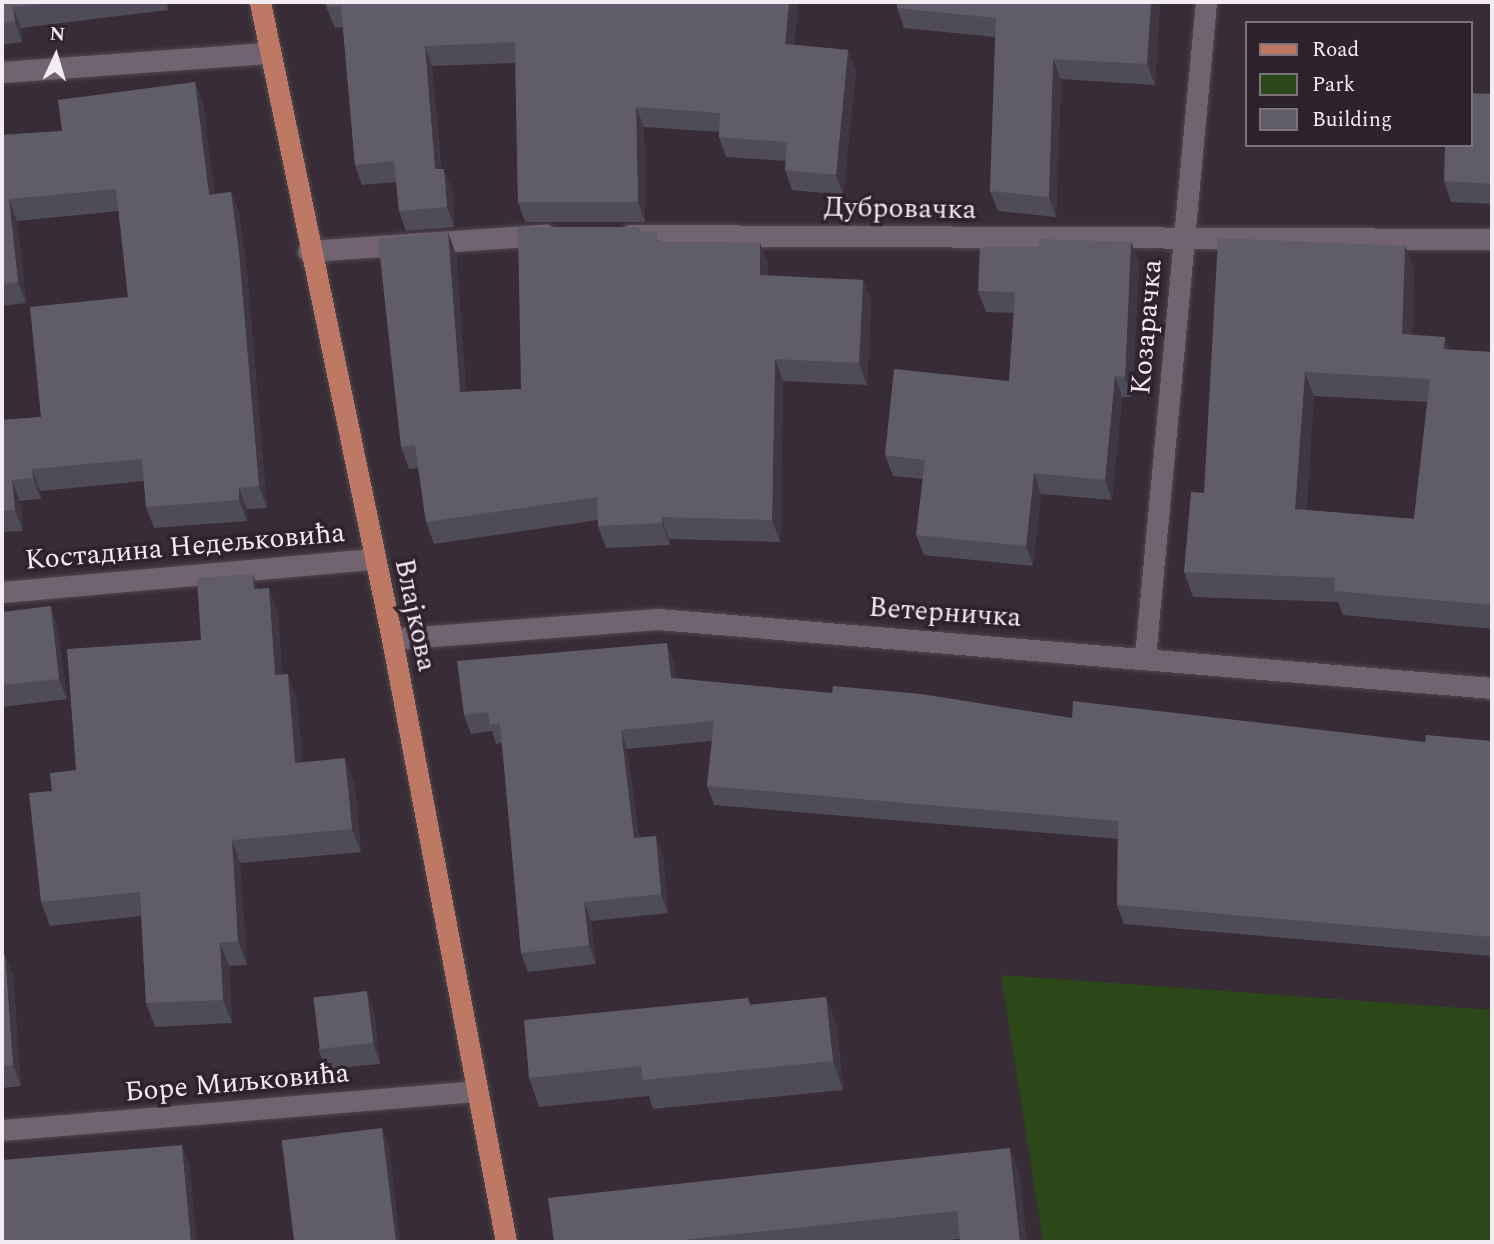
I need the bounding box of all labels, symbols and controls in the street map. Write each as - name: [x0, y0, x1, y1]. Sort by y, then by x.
- text: N: [49, 20, 66, 50]
- north arrow: [21, 21, 91, 91]
- legend: [1246, 21, 1473, 147]
- text: Road: [1312, 34, 1359, 66]
- text: Park: [1312, 69, 1355, 101]
- text: Building: [1312, 104, 1392, 136]
- street label: Дубровачка: [823, 191, 977, 227]
- street label: Козарачка: [1124, 258, 1170, 396]
- street label: Костадина Недељковића: [24, 516, 346, 578]
- street label: Влајкова: [387, 556, 443, 674]
- street label: Ветерничка: [868, 591, 1022, 635]
- street label: Боре Миљковића: [123, 1056, 351, 1110]

